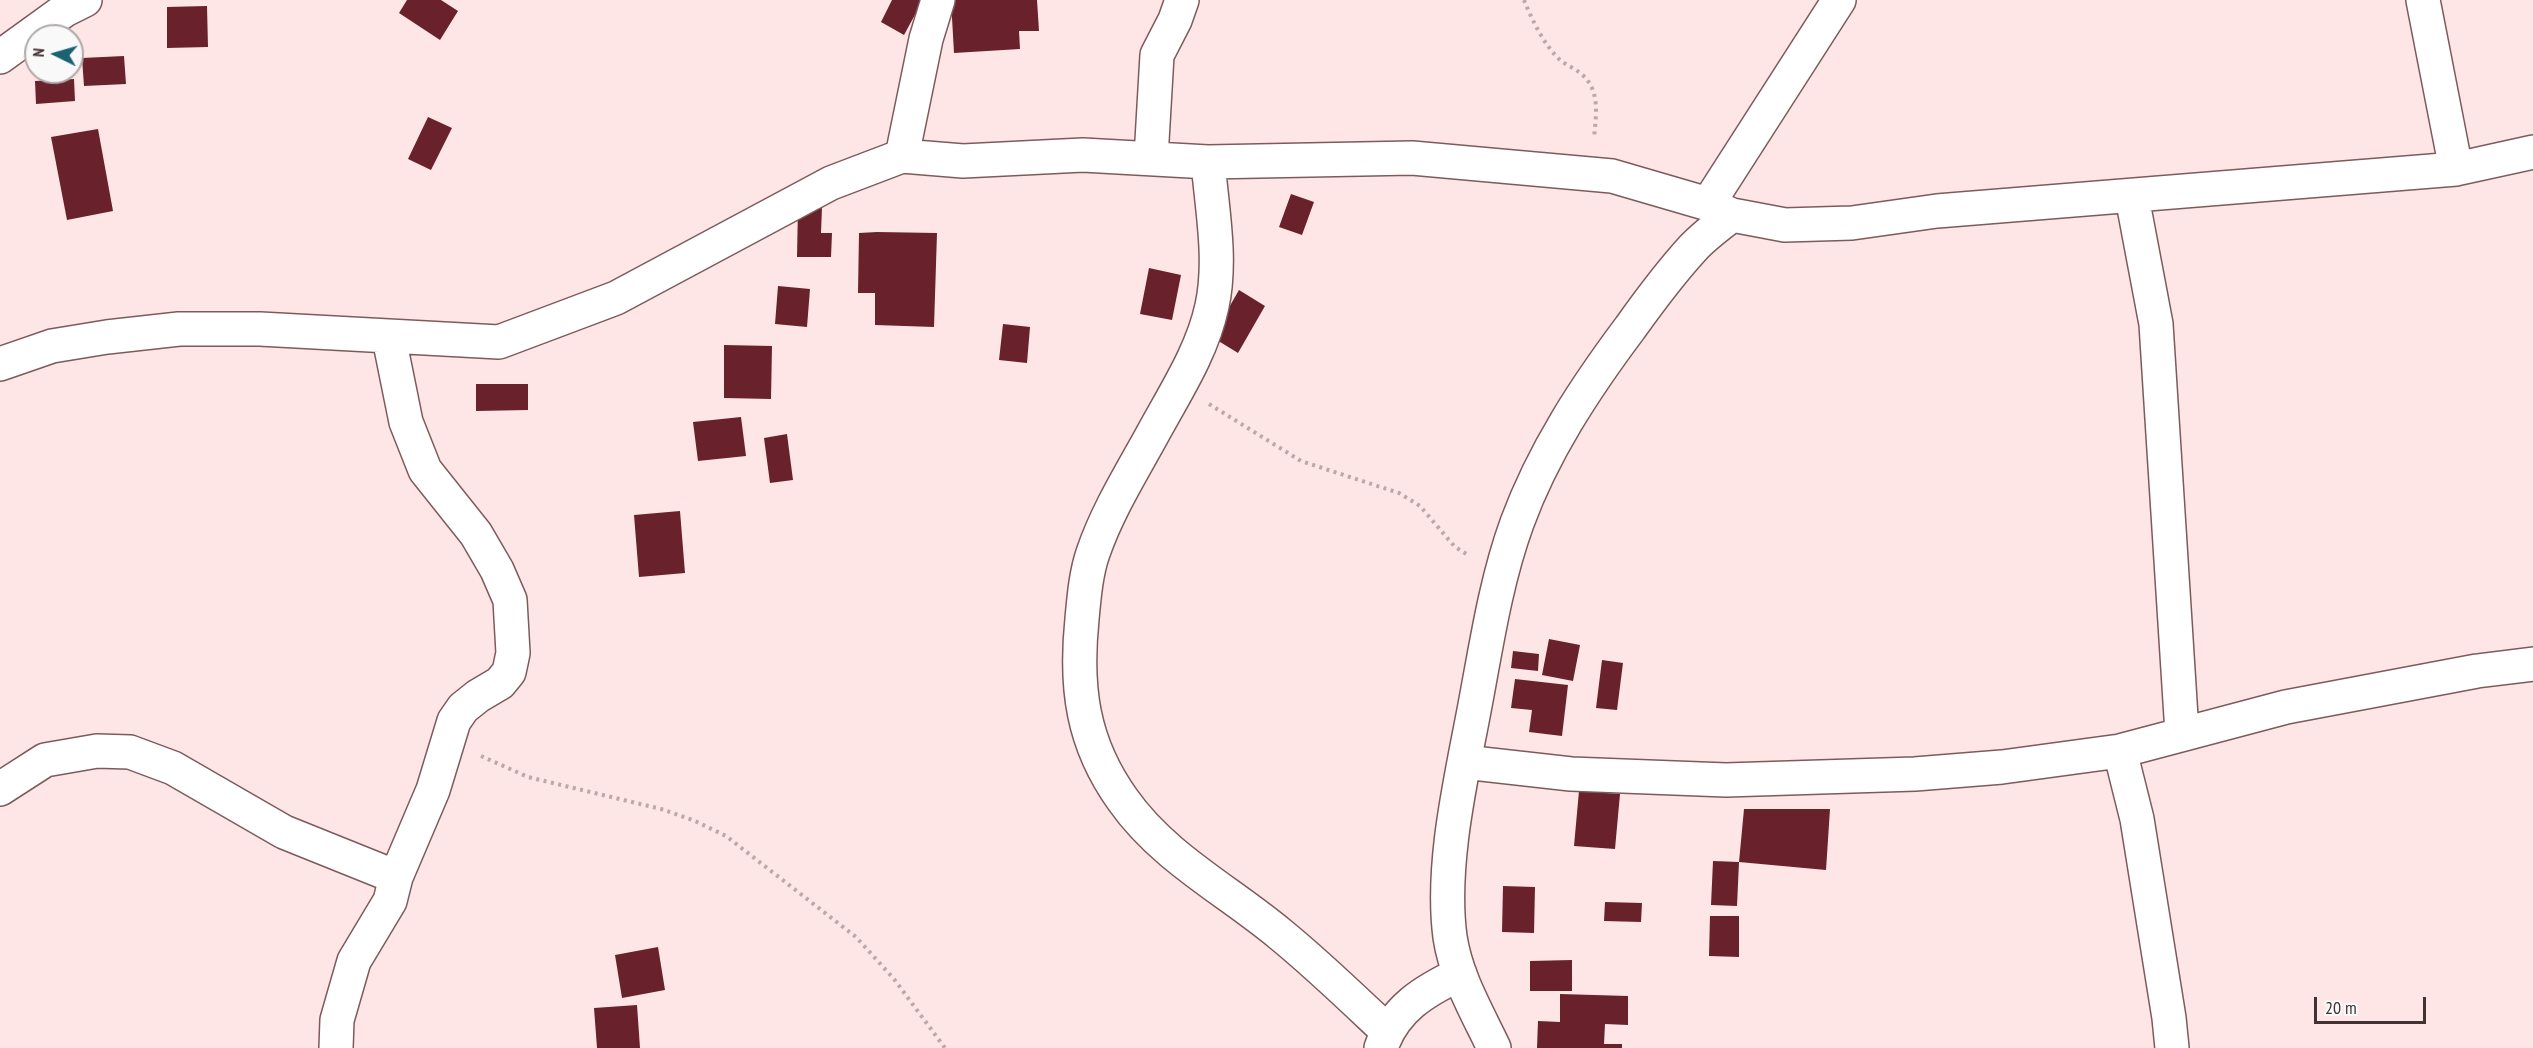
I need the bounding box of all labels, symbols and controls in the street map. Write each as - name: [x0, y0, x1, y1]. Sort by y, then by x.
- north arrow: [24, 24, 84, 84]
- text: N: [28, 47, 48, 58]
- scale bar: [2317, 985, 2430, 1023]
- text: 20 m: [2325, 996, 2357, 1019]

